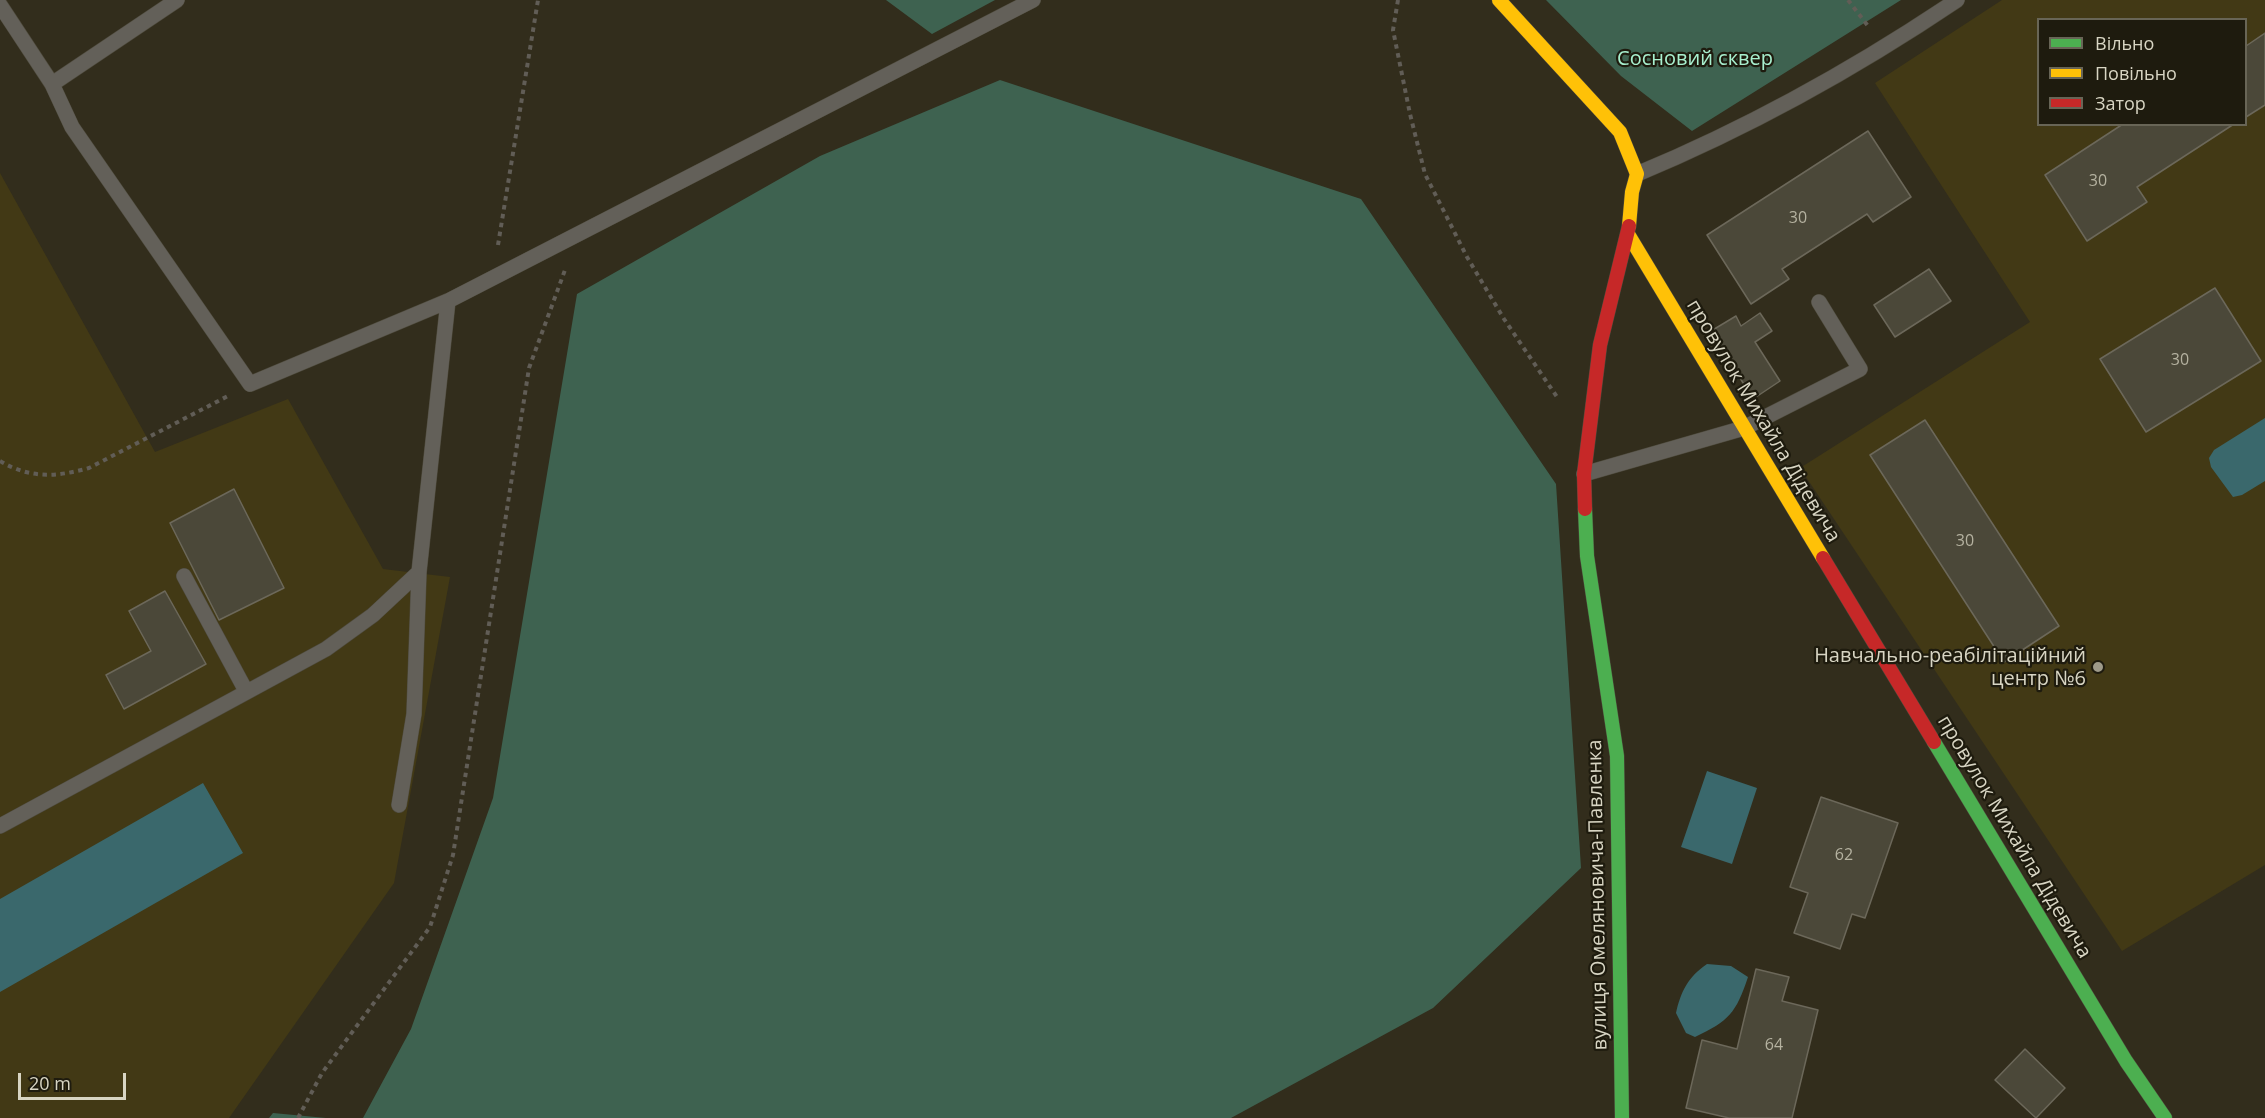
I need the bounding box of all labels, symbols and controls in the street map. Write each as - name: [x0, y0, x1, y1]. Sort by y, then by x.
- legend: [2037, 18, 2247, 126]
- text: Вільно: [2095, 31, 2154, 55]
- park label: Сосновий сквер: [1617, 47, 1773, 71]
- text: Повільно: [2095, 61, 2177, 85]
- text: Затор: [2095, 91, 2146, 115]
- house number: 30: [2089, 171, 2107, 191]
- house number: 30: [1789, 208, 1807, 228]
- street label: провулок Михайла Дідевича: [1681, 295, 1845, 547]
- house number: 30: [2171, 350, 2189, 370]
- house number: 30: [1956, 531, 1974, 551]
- place label: Навчально-реабілітаційний центр №6: [1814, 644, 2086, 691]
- marker: Навчально-реабілітаційний центр №6: [2091, 660, 2105, 674]
- street label: провулок Михайла Дідевича: [1932, 711, 2096, 963]
- street label: вулиця Омеляновича-Павленка: [1583, 739, 1613, 1051]
- house number: 62: [1835, 845, 1853, 865]
- house number: 64: [1765, 1035, 1783, 1055]
- scale bar: [21, 1061, 129, 1099]
- text: 20 m: [29, 1071, 71, 1095]

